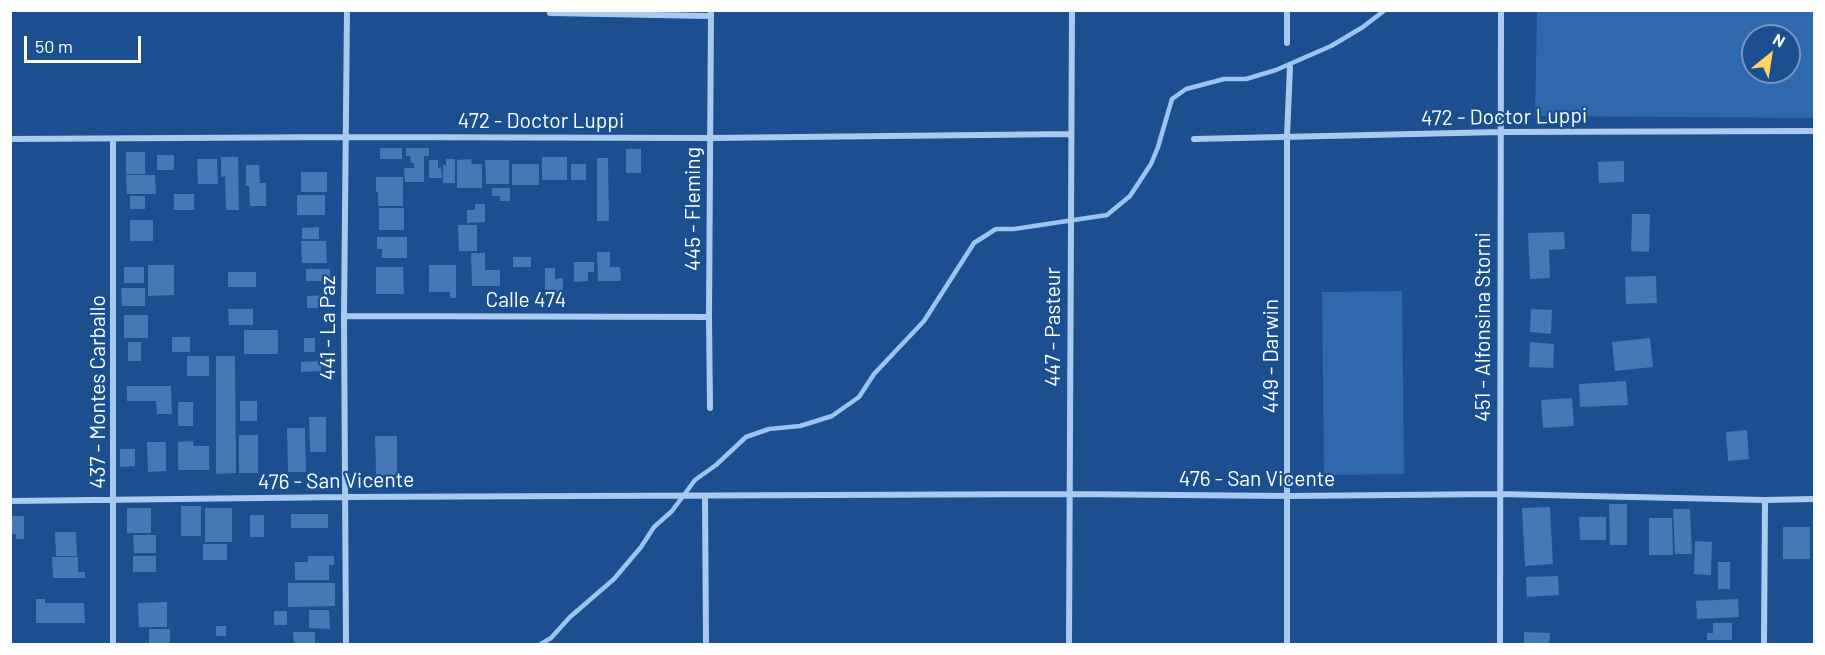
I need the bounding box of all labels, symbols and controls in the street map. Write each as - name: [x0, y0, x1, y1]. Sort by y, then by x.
- scale bar: [27, 24, 144, 62]
- north arrow: [1741, 24, 1801, 84]
- text: N: [1770, 29, 1789, 51]
- text: 50 m: [35, 35, 73, 57]
- street label: 472 - Doctor Luppi: [1421, 103, 1587, 131]
- street label: 472 - Doctor Luppi: [458, 108, 624, 134]
- street label: 445 - Fleming: [680, 147, 706, 271]
- street label: 451 - Alfonsina Storni: [1470, 232, 1496, 422]
- street label: 447 - Pasteur: [1040, 267, 1066, 387]
- street label: 441 - La Paz: [315, 276, 341, 380]
- street label: Calle 474: [486, 287, 566, 313]
- street label: 437 - Montes Carballo: [85, 295, 111, 489]
- street label: 449 - Darwin: [1258, 299, 1284, 413]
- street label: 476 - San Vicente: [1179, 466, 1335, 492]
- street label: 476 - San Vicente: [258, 467, 414, 495]

